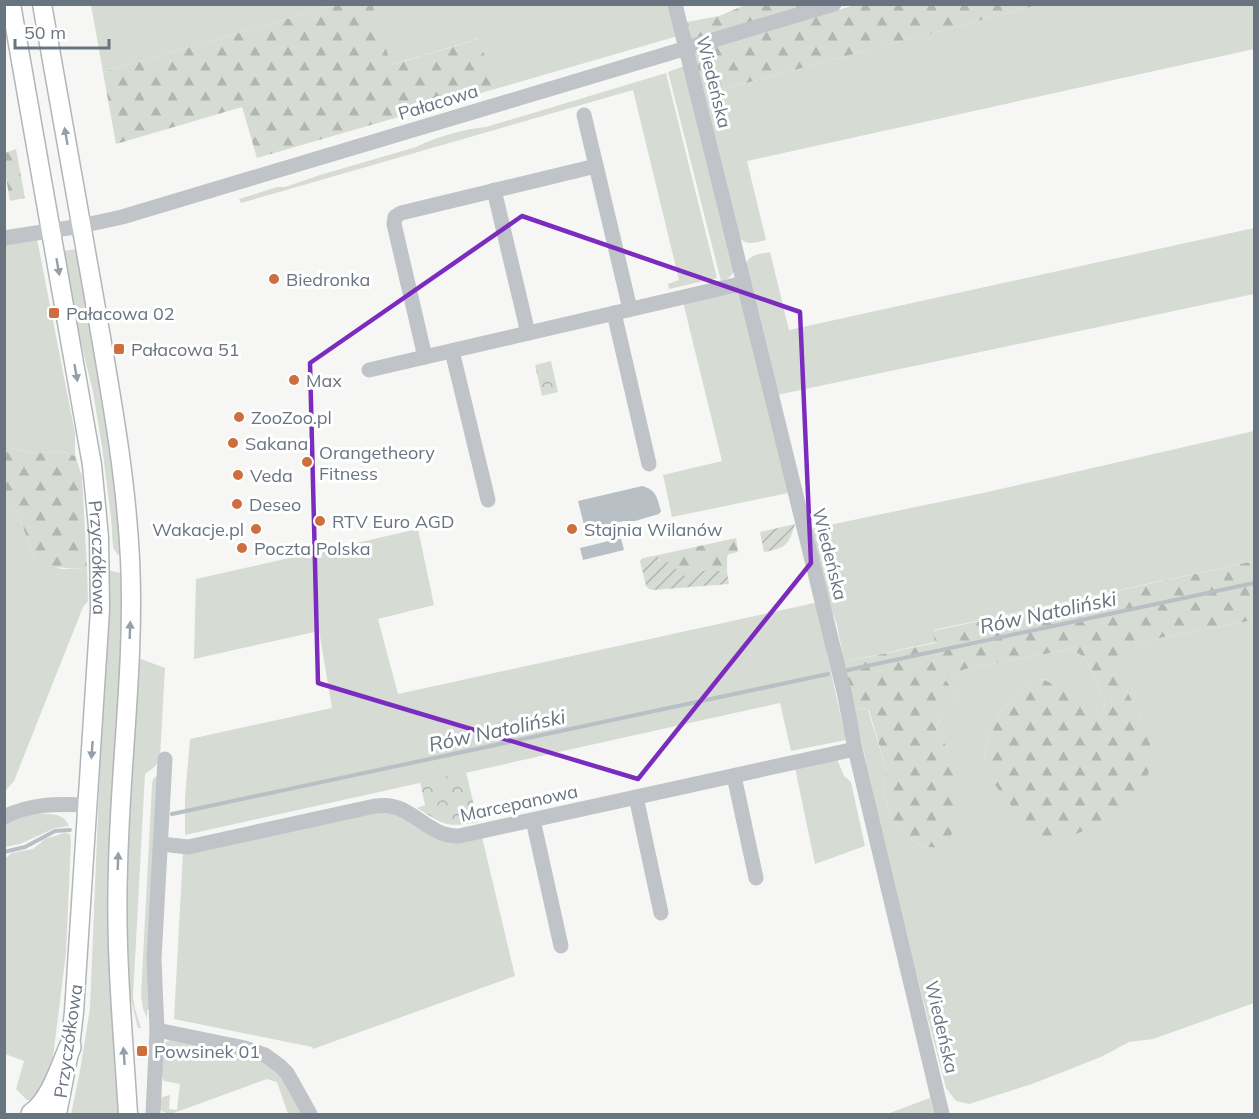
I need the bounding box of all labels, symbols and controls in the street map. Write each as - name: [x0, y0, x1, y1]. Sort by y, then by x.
- scale bar: [15, 12, 110, 50]
- text: 50 m: [24, 21, 66, 44]
- street label: Wiedeńska: [691, 34, 737, 130]
- street label: Pałacowa: [395, 79, 481, 125]
- one-way arrow: [61, 126, 70, 145]
- one-way arrow: [53, 258, 62, 277]
- place label: Biedronka: [286, 268, 370, 291]
- marker: Biedronka: [267, 272, 281, 286]
- place label: Pałacowa 02: [66, 302, 175, 325]
- marker: Pałacowa 02: [47, 306, 61, 320]
- place label: Pałacowa 51: [131, 338, 240, 361]
- marker: Pałacowa 51: [112, 342, 126, 356]
- one-way arrow: [72, 364, 81, 383]
- place label: Max: [306, 369, 342, 392]
- marker: Max: [287, 373, 301, 387]
- place label: ZooZoo.pl: [251, 406, 332, 429]
- marker: ZooZoo.pl: [232, 410, 246, 424]
- place label: Sakana: [245, 432, 308, 455]
- marker: Sakana: [226, 436, 240, 450]
- place label: Orangetheory Fitness: [319, 441, 435, 485]
- marker: Orangetheory Fitness: [300, 455, 314, 469]
- place label: Veda: [250, 464, 293, 487]
- marker: Veda: [231, 468, 245, 482]
- place label: Deseo: [249, 493, 301, 516]
- marker: Deseo: [230, 497, 244, 511]
- street label: Przyczółkowa: [84, 499, 112, 615]
- street label: Wiedeńska: [807, 506, 853, 602]
- place label: RTV Euro AGD: [332, 510, 454, 533]
- marker: RTV Euro AGD: [313, 514, 327, 528]
- place label: Wakacje.pl: [152, 518, 244, 541]
- place label: Stajnia Wilanów: [584, 518, 723, 541]
- marker: Wakacje.pl: [249, 522, 263, 536]
- marker: Stajnia Wilanów: [565, 522, 579, 536]
- place label: Poczta Polska: [254, 537, 370, 560]
- marker: Poczta Polska: [235, 541, 249, 555]
- water label: Rów Natoliński: [977, 585, 1119, 639]
- one-way arrow: [125, 620, 135, 639]
- water label: Rów Natoliński: [426, 703, 568, 757]
- one-way arrow: [87, 740, 97, 759]
- street label: Marcepanowa: [458, 779, 580, 827]
- one-way arrow: [113, 852, 123, 871]
- street label: Wiedeńska: [920, 979, 964, 1075]
- street label: Przyczółkowa: [49, 983, 87, 1099]
- place label: Powsinek 01: [154, 1040, 260, 1063]
- marker: Powsinek 01: [135, 1044, 149, 1058]
- one-way arrow: [120, 1047, 129, 1066]

